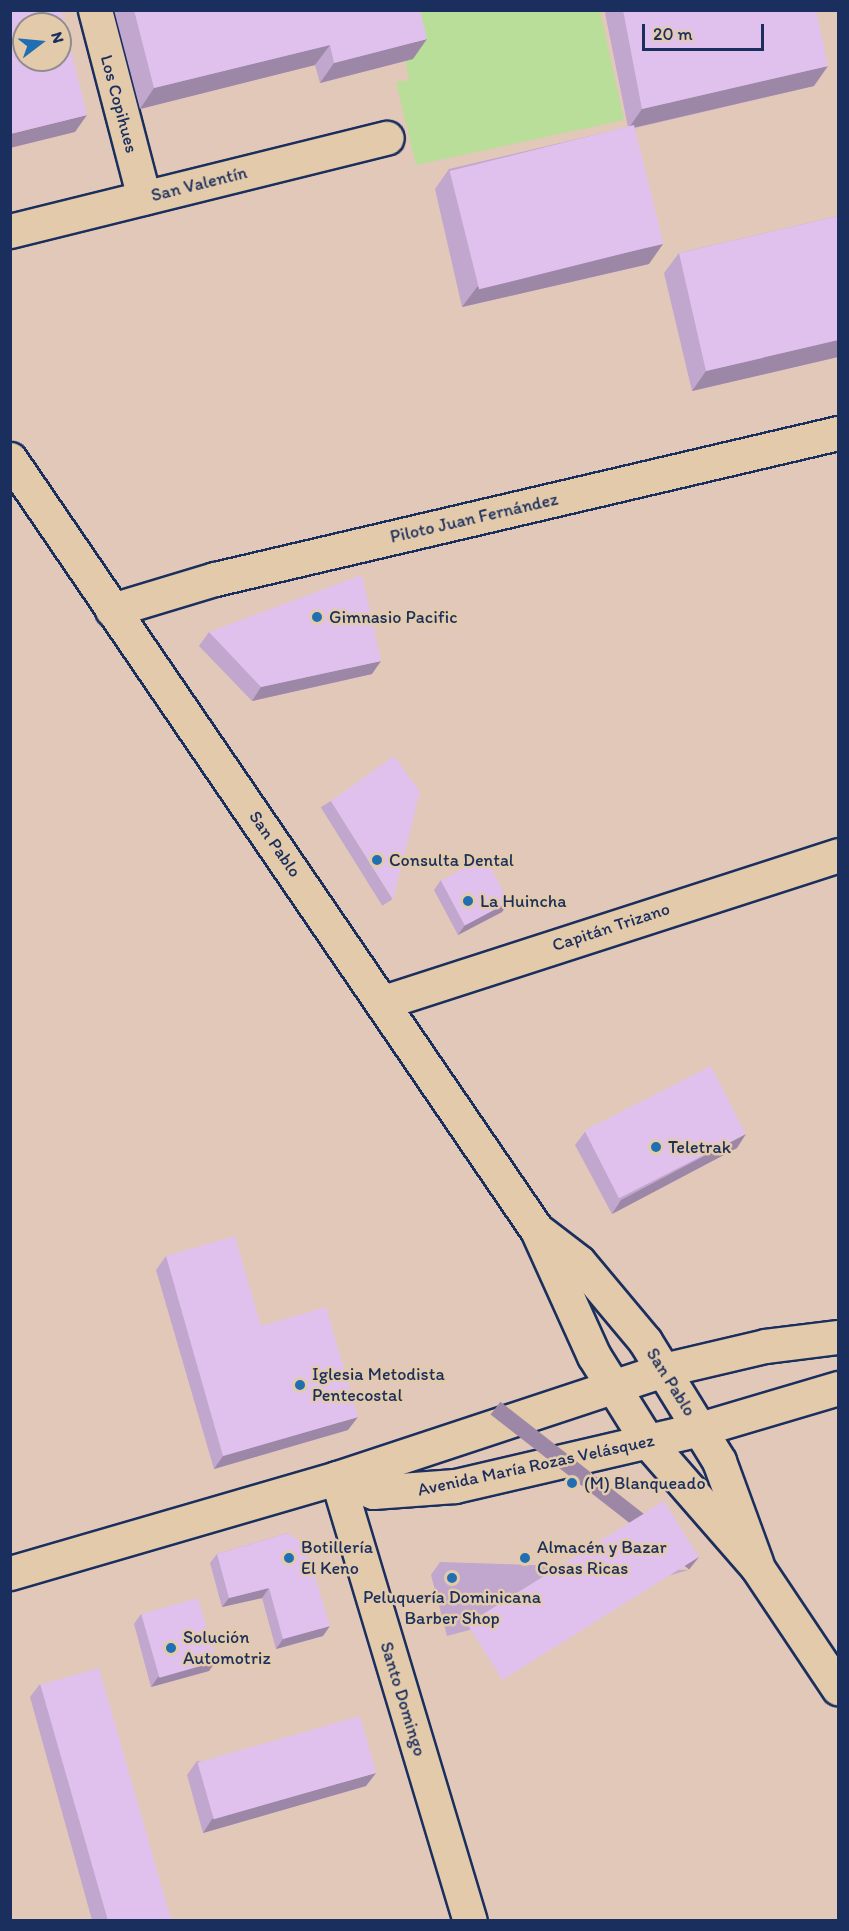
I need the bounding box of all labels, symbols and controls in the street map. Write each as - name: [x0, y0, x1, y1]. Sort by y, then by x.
- north arrow: [12, 12, 72, 72]
- scale bar: [645, 12, 766, 50]
- text: 20 m: [653, 23, 693, 45]
- text: N: [47, 30, 68, 45]
- street label: Los Copihues: [95, 52, 143, 156]
- street label: San Valentín: [149, 162, 249, 206]
- street label: Piloto Juan Fernández: [388, 488, 560, 548]
- place label: Gimnasio Pacific: [329, 606, 457, 628]
- marker: Gimnasio Pacific: [310, 610, 324, 624]
- street label: San Pablo: [244, 807, 306, 881]
- place label: Consulta Dental: [389, 849, 514, 871]
- marker: Consulta Dental: [370, 853, 384, 867]
- place label: La Huincha: [480, 890, 567, 912]
- marker: La Huincha: [461, 894, 475, 908]
- street label: Capitán Trizano: [549, 898, 673, 956]
- place label: Teletrak: [668, 1136, 731, 1158]
- marker: Teletrak: [649, 1140, 663, 1154]
- street label: San Pablo: [642, 1344, 700, 1420]
- place label: Iglesia Metodista Pentecostal: [312, 1364, 445, 1406]
- marker: Iglesia Metodista Pentecostal: [293, 1378, 307, 1392]
- street label: Avenida María Rozas Velásquez: [416, 1430, 656, 1500]
- place label: (M) Blanqueado: [584, 1472, 706, 1494]
- marker: (M) Blanqueado: [565, 1476, 579, 1490]
- place label: Botillería El Keno: [301, 1537, 373, 1580]
- place label: Almacén y Bazar Cosas Ricas: [537, 1537, 666, 1580]
- marker: Botillería El Keno: [282, 1551, 296, 1565]
- marker: Almacén y Bazar Cosas Ricas: [518, 1551, 532, 1565]
- marker: Peluquería Dominicana Barber Shop: [445, 1571, 459, 1585]
- place label: Peluquería Dominicana Barber Shop: [363, 1587, 541, 1630]
- place label: Solución Automotriz: [183, 1627, 271, 1670]
- street label: Santo Domingo: [375, 1639, 431, 1759]
- marker: Solución Automotriz: [164, 1641, 178, 1655]

